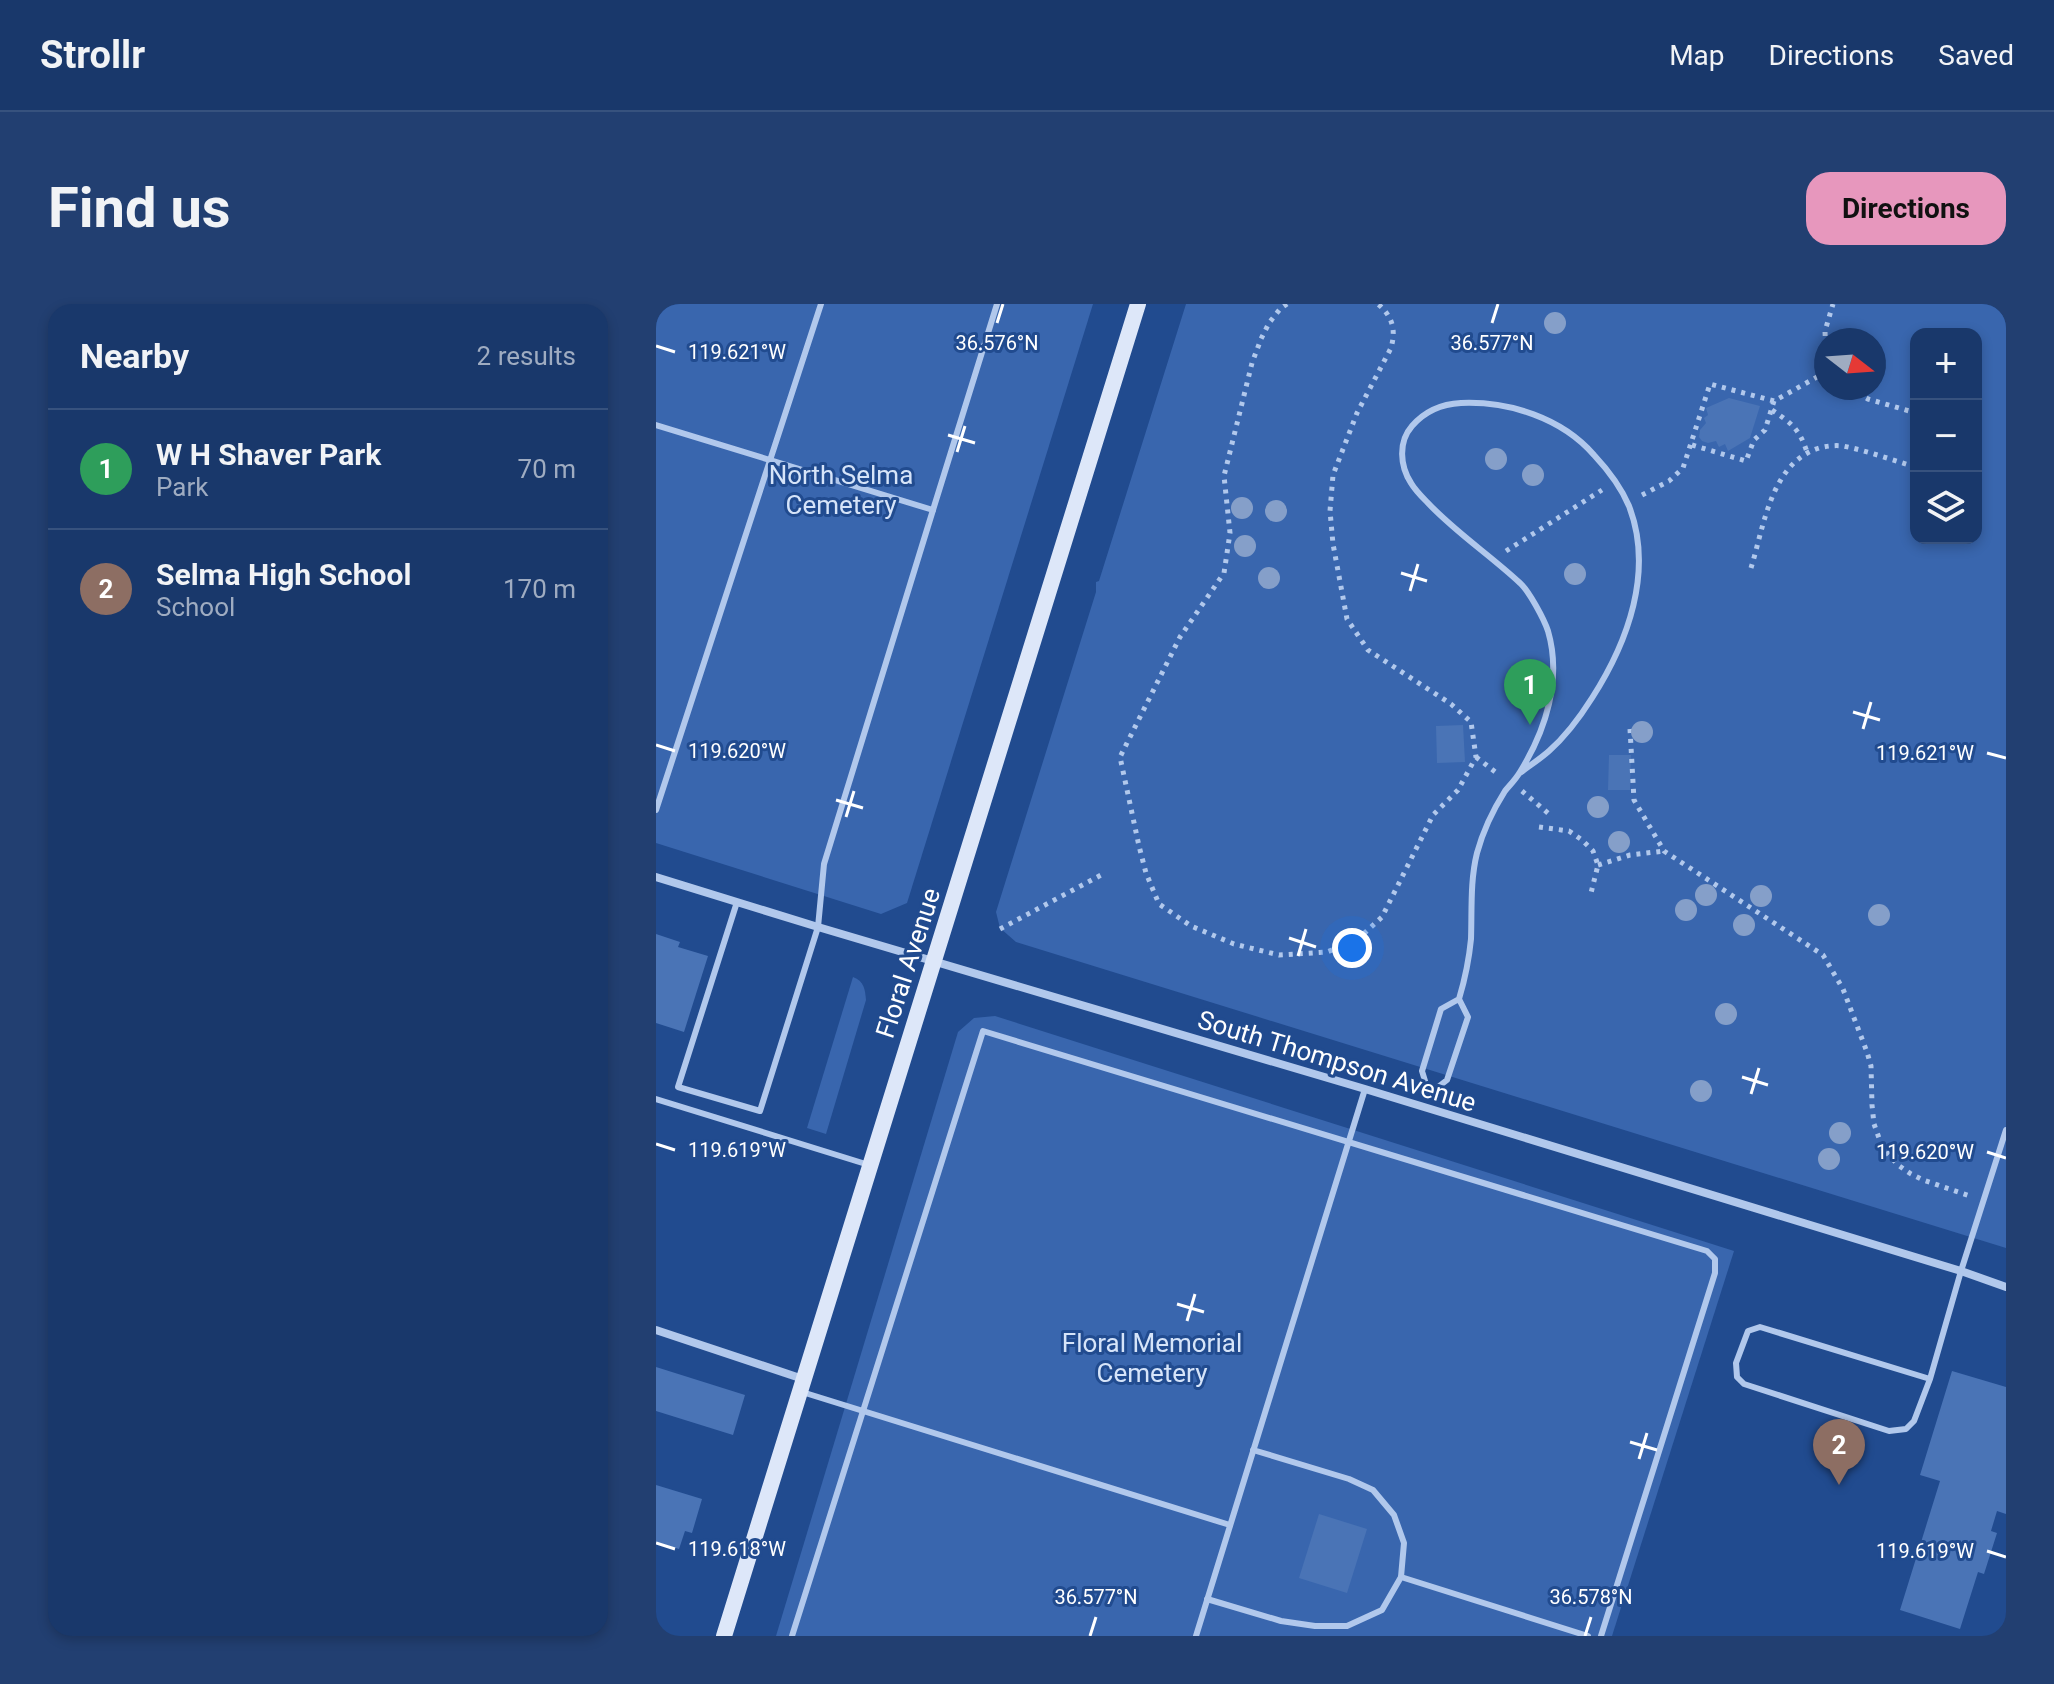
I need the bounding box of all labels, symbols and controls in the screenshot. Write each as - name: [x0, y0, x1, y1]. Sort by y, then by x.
- text: Strollr: [40, 33, 145, 77]
- text: Map: [1669, 39, 1725, 72]
- text: Directions: [1769, 39, 1894, 72]
- text: Saved: [1938, 39, 2014, 72]
- button: Directions: [1806, 172, 2006, 245]
- text: Find us: [48, 175, 231, 241]
- north arrow: [1814, 328, 1886, 400]
- map controls: [1910, 328, 1982, 544]
- button: +: [1910, 328, 1982, 400]
- text: 36.576°N: [955, 331, 1039, 355]
- text: 36.577°N: [1450, 331, 1534, 355]
- text: Nearby: [80, 336, 189, 376]
- text: 119.621°W: [688, 340, 786, 364]
- text: 2 results: [477, 341, 576, 371]
- button: −: [1910, 400, 1982, 472]
- text: W H Shaver Park: [156, 437, 381, 472]
- text: 1: [99, 454, 113, 484]
- text: 70 m: [518, 454, 576, 484]
- park label: North Selma Cemetery: [769, 460, 913, 520]
- text: Park: [156, 472, 208, 502]
- button: layers: [1910, 472, 1982, 544]
- text: Selma High School: [156, 557, 411, 592]
- text: 2: [99, 574, 113, 604]
- text: 170 m: [503, 574, 576, 604]
- text: School: [156, 592, 235, 622]
- pin: 1: [1504, 659, 1556, 725]
- text: 119.620°W: [688, 739, 786, 763]
- text: 119.621°W: [1876, 741, 1974, 765]
- street label: Floral Avenue: [870, 884, 946, 1042]
- your location: [1332, 928, 1372, 968]
- street label: South Thompson Avenue: [1194, 1004, 1480, 1118]
- text: 119.619°W: [688, 1138, 786, 1162]
- text: 119.620°W: [1876, 1140, 1974, 1164]
- park label: Floral Memorial Cemetery: [1062, 1328, 1242, 1388]
- pin: 2: [1813, 1419, 1865, 1485]
- text: 119.618°W: [688, 1537, 786, 1561]
- text: 119.619°W: [1876, 1539, 1974, 1563]
- text: 36.577°N: [1054, 1585, 1138, 1609]
- text: 36.578°N: [1549, 1585, 1633, 1609]

